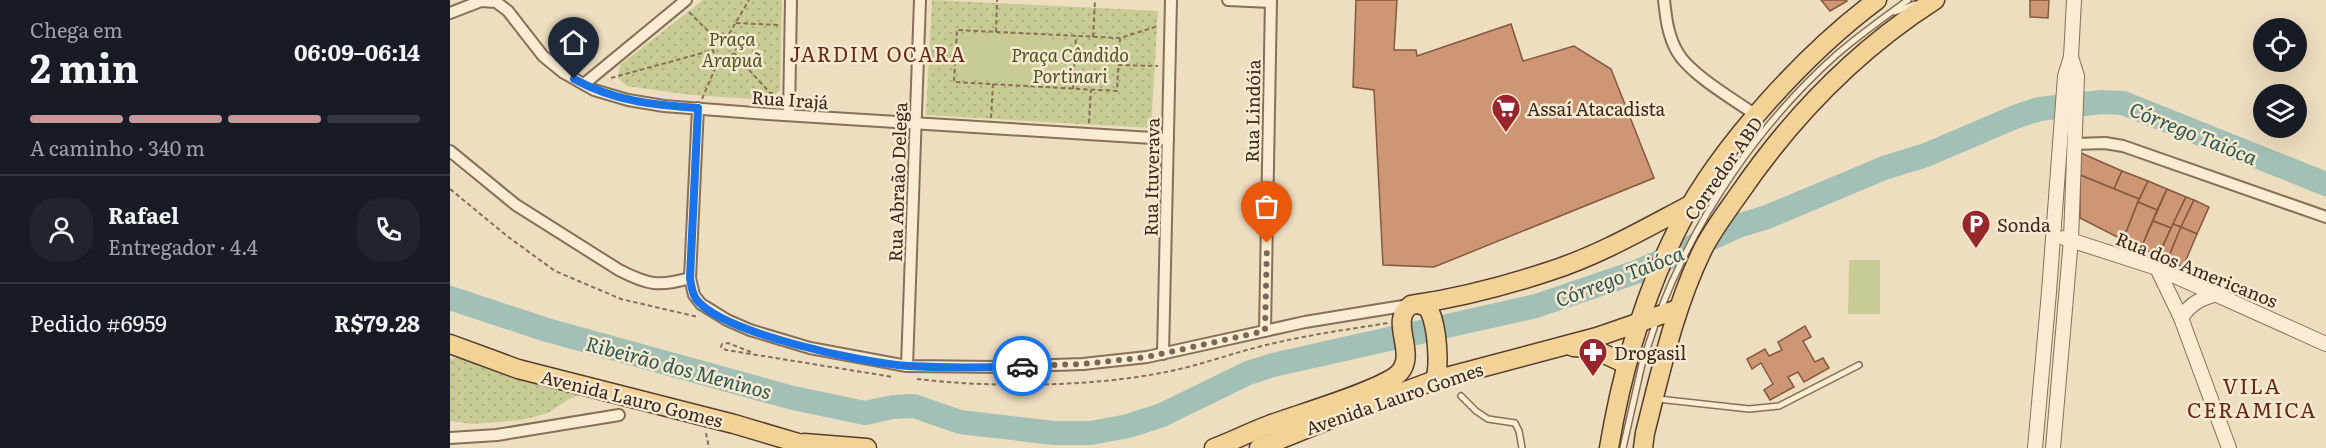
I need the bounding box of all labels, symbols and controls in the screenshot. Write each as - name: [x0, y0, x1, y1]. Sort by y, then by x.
- text: Chega em: [30, 14, 123, 44]
- pin: [548, 17, 599, 79]
- map controls: [2253, 18, 2307, 138]
- button: locate: [2253, 18, 2307, 72]
- park label: Praça Arapuã: [701, 25, 763, 73]
- icon: home: [557, 26, 590, 59]
- text: 06:09–06:14: [294, 35, 420, 68]
- text: 2 min: [30, 37, 139, 95]
- district label: JARDIM OCARA: [789, 38, 967, 68]
- park label: Praça Cândido Portinari: [1011, 41, 1129, 89]
- street label: Rua Lindóia: [1238, 59, 1266, 163]
- street label: Rua Irajá: [751, 83, 830, 115]
- button: layers: [2253, 84, 2307, 138]
- supermarket icon: Assaí Atacadista: [1490, 92, 1522, 134]
- water label: Córrego Taióca: [2126, 93, 2263, 171]
- place label: Assaí Atacadista: [1527, 95, 1666, 122]
- street label: Rua Abraão Delega: [881, 101, 913, 262]
- street label: Corredor ABD: [1677, 111, 1769, 225]
- street label: Rua Ituverava: [1136, 117, 1166, 237]
- text: A caminho · 340 m: [30, 132, 205, 162]
- pin: [1241, 181, 1292, 243]
- icon: bag: [1250, 190, 1283, 223]
- button: person: [30, 198, 93, 261]
- text: Rafael: [108, 198, 179, 231]
- button: phone: [357, 198, 420, 261]
- parking icon: Sonda: [1960, 208, 1992, 250]
- place label: Sonda: [1997, 211, 2051, 238]
- street label: Rua dos Americanos: [2112, 224, 2282, 314]
- text: Entregador · 4.4: [108, 231, 258, 261]
- water label: Córrego Taióca: [1550, 237, 1688, 313]
- text: Pedido #6959: [30, 306, 167, 339]
- text: R$79.28: [334, 306, 420, 339]
- water label: Ribeirão dos Meninos: [583, 327, 775, 405]
- courier: [992, 336, 1052, 396]
- pharmacy icon: Drogasil: [1577, 336, 1609, 378]
- place label: Drogasil: [1614, 339, 1686, 366]
- icon: car: [1006, 350, 1039, 383]
- street label: Avenida Lauro Gomes: [1302, 355, 1486, 441]
- street label: Avenida Lauro Gomes: [538, 362, 726, 434]
- district label: VILA CERAMICA: [2187, 369, 2317, 424]

